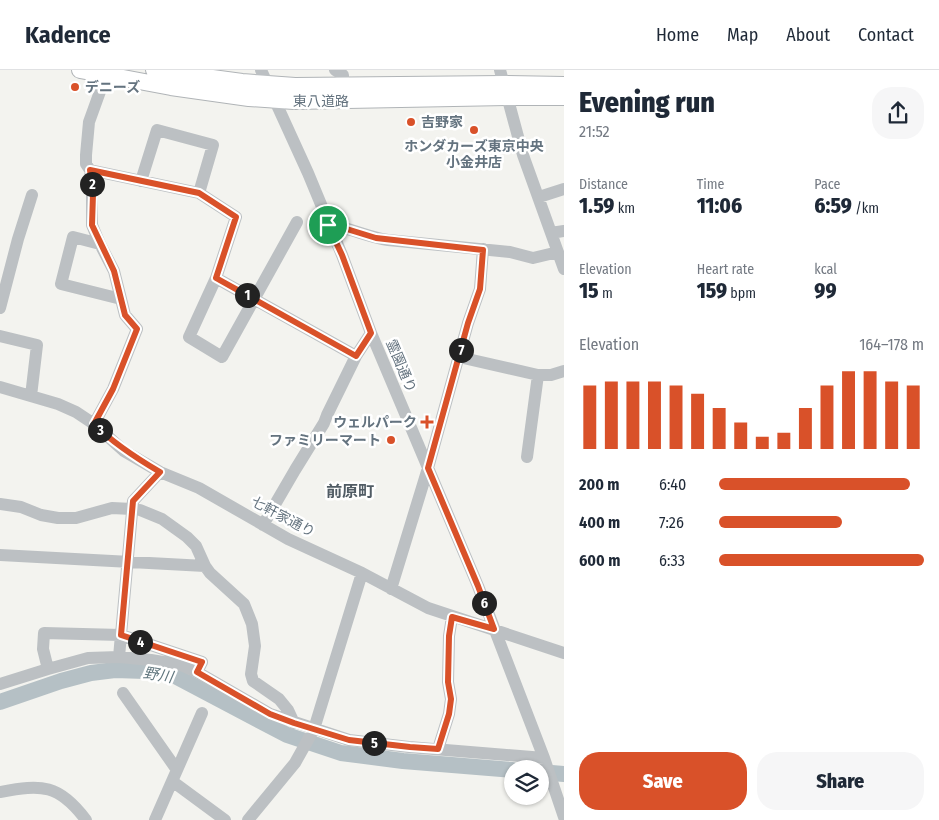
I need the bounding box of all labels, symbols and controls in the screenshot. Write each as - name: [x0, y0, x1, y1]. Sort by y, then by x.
- text: Kadence: [25, 21, 111, 49]
- text: Home: [656, 24, 699, 46]
- text: Map: [727, 24, 758, 46]
- text: About: [786, 24, 830, 46]
- text: Contact: [858, 24, 914, 46]
- place label: デニーズ: [85, 79, 140, 96]
- marker: デニーズ: [69, 81, 81, 93]
- text: Evening run: [579, 86, 715, 119]
- button: share: [872, 87, 924, 139]
- street label: 東八道路: [293, 93, 349, 110]
- place label: 吉野家: [421, 114, 463, 131]
- marker: 吉野家: [405, 116, 417, 128]
- text: 21:52: [579, 122, 610, 141]
- marker: ホンダカーズ東京中央 小金井店: [468, 124, 480, 136]
- place label: ホンダカーズ東京中央 小金井店: [404, 138, 544, 171]
- pin: 2: [80, 172, 104, 196]
- text: 2: [89, 176, 96, 193]
- text: Distance: [579, 176, 628, 193]
- text: Time: [697, 176, 724, 193]
- text: Pace: [814, 176, 840, 193]
- text: 1.59: [579, 193, 614, 219]
- text: 11:06: [697, 193, 742, 219]
- text: 6:59: [814, 193, 852, 219]
- text: km: [614, 200, 635, 217]
- text: /km: [852, 200, 879, 217]
- pin: [307, 204, 349, 246]
- icon: arrive: [314, 211, 342, 239]
- text: Elevation: [579, 261, 632, 278]
- text: Heart rate: [697, 261, 754, 278]
- text: kcal: [814, 261, 837, 278]
- text: 15: [579, 278, 599, 304]
- text: 159: [697, 278, 727, 304]
- text: 99: [814, 278, 837, 304]
- pin: 1: [234, 282, 260, 308]
- text: m: [599, 285, 613, 302]
- text: bpm: [727, 285, 756, 302]
- text: 1: [245, 287, 250, 304]
- text: Elevation: [579, 335, 639, 354]
- text: 164–178 m: [859, 335, 924, 354]
- street label: 霊園通り: [382, 337, 420, 395]
- pin: 7: [448, 338, 474, 362]
- text: 7: [459, 342, 464, 359]
- place label: ウェルパーク: [333, 414, 417, 431]
- marker: ウェルパーク: [421, 416, 433, 428]
- pin: 3: [88, 418, 112, 442]
- text: 3: [97, 422, 104, 439]
- place label: ファミリーマート: [269, 432, 381, 449]
- marker: ファミリーマート: [385, 434, 397, 446]
- text: 200 m: [579, 475, 619, 494]
- text: 6:40: [659, 475, 686, 494]
- district label: 前原町: [326, 482, 374, 501]
- street label: 七軒家通り: [248, 493, 318, 541]
- text: 400 m: [579, 513, 620, 532]
- text: 7:26: [659, 513, 684, 532]
- text: 600 m: [579, 551, 620, 570]
- text: 6:33: [659, 551, 685, 570]
- pin: 6: [472, 590, 496, 616]
- text: 6: [481, 595, 488, 612]
- pin: 4: [128, 630, 152, 654]
- text: 4: [137, 634, 144, 651]
- water label: 野川: [142, 664, 176, 687]
- pin: 5: [362, 730, 386, 756]
- text: 5: [371, 735, 378, 752]
- button: Save: [579, 752, 747, 810]
- button: Share: [757, 752, 924, 810]
- map controls: [504, 760, 549, 805]
- button: layers: [504, 760, 549, 805]

